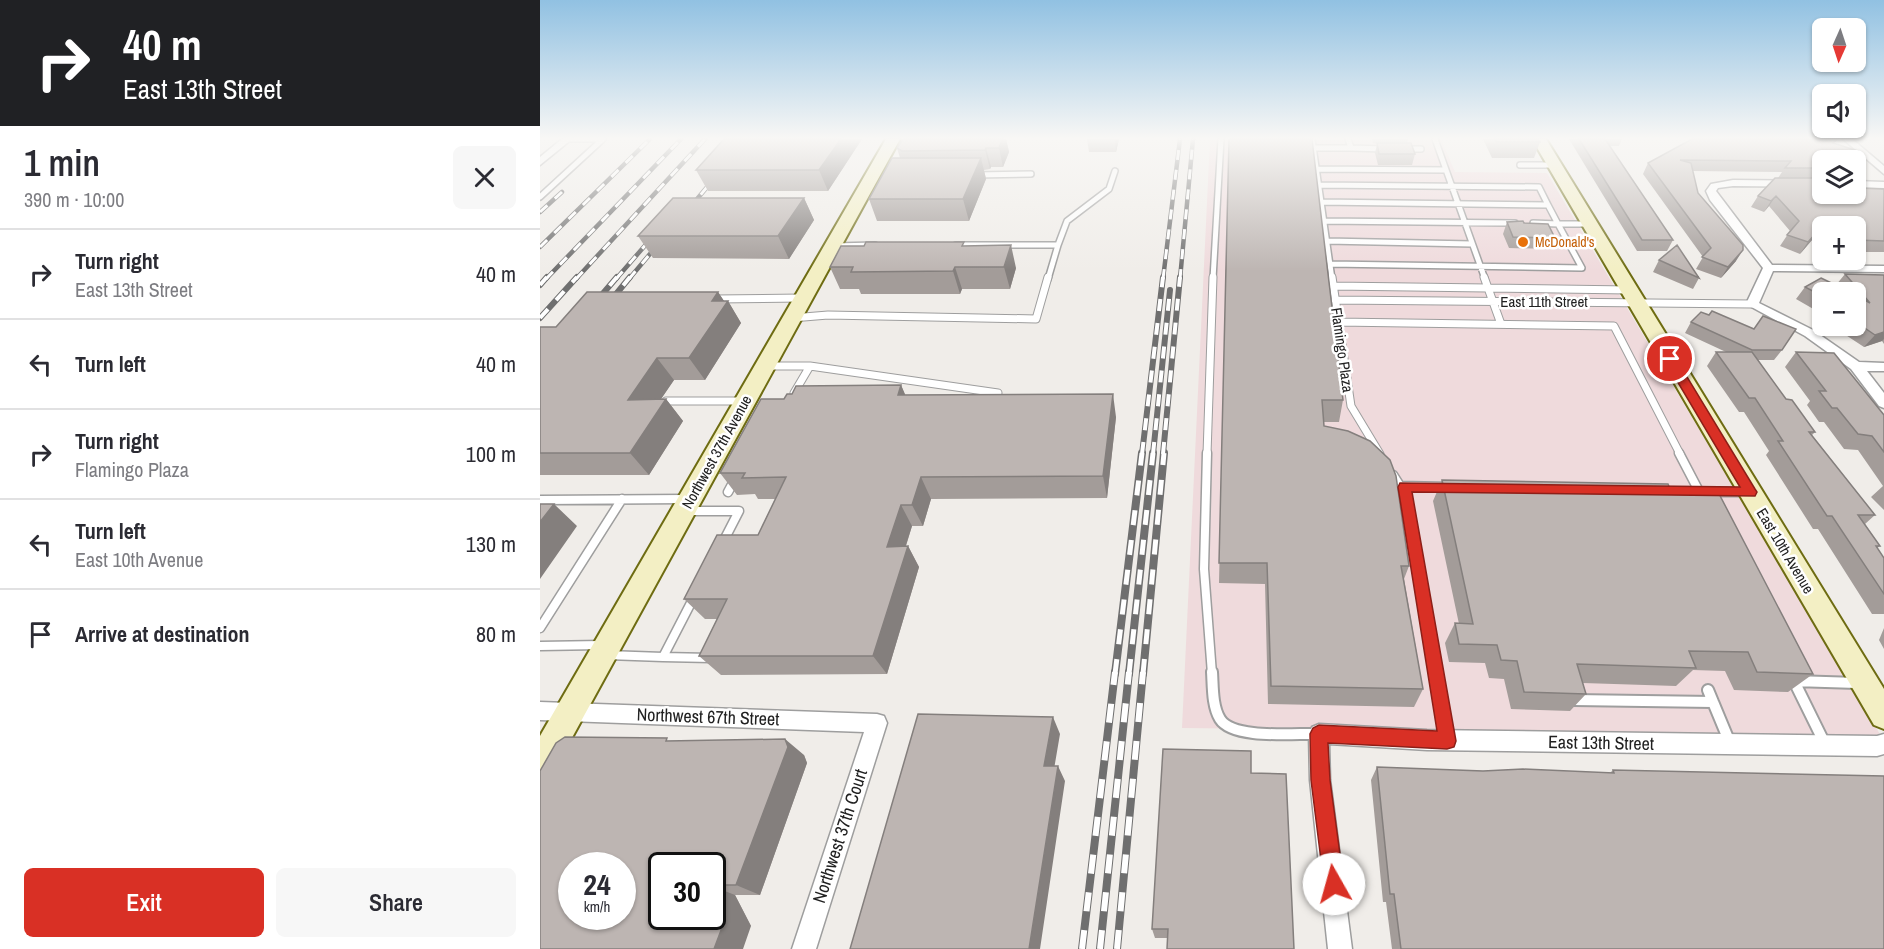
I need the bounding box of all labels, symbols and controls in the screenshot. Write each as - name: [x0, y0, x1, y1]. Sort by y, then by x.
- text: 40 m: [123, 17, 202, 73]
- north arrow: [1812, 18, 1866, 72]
- map controls: [1812, 18, 1866, 336]
- icon: right: [24, 24, 102, 102]
- text: East 13th Street: [123, 71, 282, 107]
- button: sound: [1812, 84, 1866, 138]
- text: 1 min: [24, 139, 100, 187]
- button: close: [453, 146, 516, 209]
- button: layers: [1812, 150, 1866, 204]
- text: 390 m · 10:00: [24, 186, 124, 213]
- button: +: [1812, 216, 1866, 270]
- place label: McDonald's: [1535, 233, 1595, 251]
- marker: McDonald's: [1516, 235, 1530, 249]
- text: Turn right: [75, 246, 159, 276]
- icon: right: [24, 258, 57, 291]
- text: 40 m: [476, 259, 516, 289]
- text: East 13th Street: [75, 276, 193, 303]
- button: −: [1812, 282, 1866, 336]
- street label: East 11th Street: [1500, 291, 1588, 312]
- street label: Flamingo Plaza: [1326, 306, 1359, 394]
- pin: [1644, 333, 1695, 384]
- icon: arrive: [1653, 342, 1686, 375]
- icon: left: [24, 348, 57, 381]
- text: Turn left: [75, 349, 146, 379]
- text: 40 m: [476, 349, 516, 379]
- street label: Northwest 37th Avenue: [677, 391, 757, 512]
- text: Turn right: [75, 426, 159, 456]
- icon: right: [24, 438, 57, 471]
- text: 100 m: [466, 439, 516, 469]
- text: Flamingo Plaza: [75, 456, 189, 483]
- street label: East 10th Avenue: [1752, 504, 1819, 598]
- text: Turn left: [75, 516, 146, 546]
- icon: left: [24, 528, 57, 561]
- text: 130 m: [466, 529, 516, 559]
- text: East 10th Avenue: [75, 546, 203, 573]
- icon: arrive: [24, 618, 57, 651]
- text: Arrive at destination: [75, 619, 249, 649]
- text: 80 m: [476, 619, 516, 649]
- street label: Northwest 67th Street: [636, 702, 780, 731]
- street label: East 13th Street: [1548, 729, 1654, 756]
- street label: Northwest 37th Court: [806, 766, 873, 906]
- speed limit sign: 30: [648, 852, 726, 930]
- position arrow: [1302, 852, 1366, 916]
- text: 24: [583, 864, 611, 904]
- button: Exit: [24, 868, 264, 937]
- button: Share: [276, 868, 516, 937]
- text: km/h: [584, 896, 610, 917]

